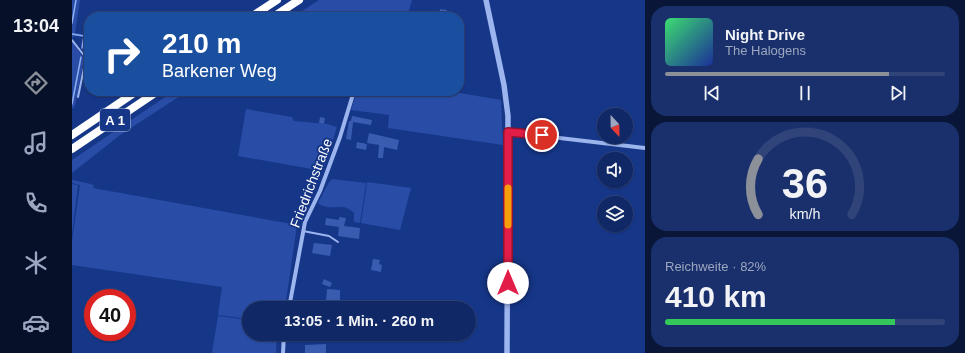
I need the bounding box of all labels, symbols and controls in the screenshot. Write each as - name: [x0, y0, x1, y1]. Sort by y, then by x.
- text: 13:04: [13, 16, 59, 36]
- text: Night Drive: [725, 26, 805, 43]
- icon: right: [96, 28, 148, 80]
- text: 210 m: [162, 28, 241, 59]
- text: The Halogens: [725, 43, 806, 58]
- text: Barkener Weg: [162, 61, 277, 81]
- icon: directions: [22, 69, 50, 97]
- icon: previous: [701, 82, 723, 104]
- icon: pause: [794, 82, 816, 104]
- icon: next: [887, 82, 909, 104]
- north arrow: [597, 108, 633, 144]
- map controls: [597, 108, 633, 232]
- road number: A 1: [100, 109, 130, 131]
- pin: [525, 118, 559, 152]
- icon: arrive: [531, 124, 553, 146]
- icon: music: [22, 129, 50, 157]
- street label: Friedrichstraße: [287, 136, 335, 230]
- button: sound: [597, 152, 633, 188]
- text: 36: [782, 159, 828, 206]
- icon: phone: [22, 189, 50, 217]
- button: layers: [597, 196, 633, 232]
- text: km/h: [790, 205, 821, 221]
- icon: climate: [22, 249, 50, 277]
- text: Reichweite · 82%: [665, 259, 766, 274]
- position arrow: [487, 262, 529, 304]
- text: 410 km: [665, 280, 767, 313]
- speed limit sign: 40: [84, 289, 136, 341]
- icon: car: [22, 309, 50, 337]
- text: 13:05 · 1 Min. · 260 m: [284, 312, 434, 329]

